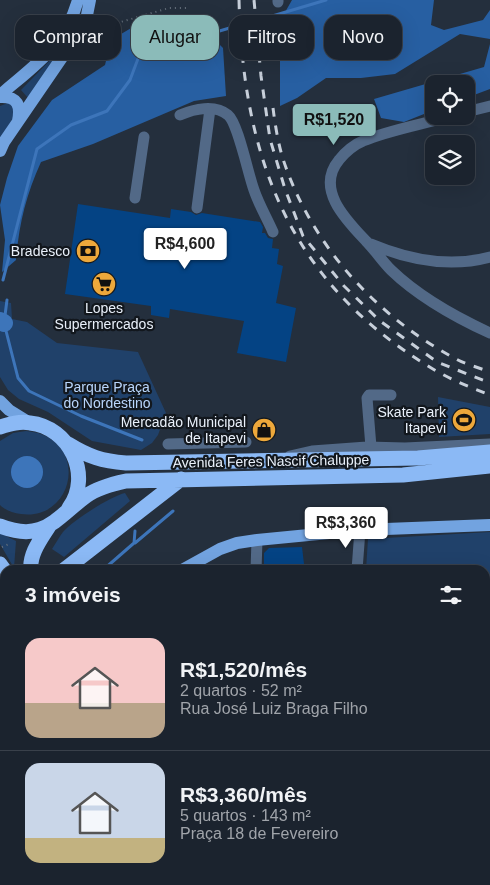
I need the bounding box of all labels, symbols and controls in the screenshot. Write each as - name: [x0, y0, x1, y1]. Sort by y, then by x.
- chip: Comprar: [15, 15, 121, 60]
- chip: Alugar: [131, 15, 219, 60]
- chip: Filtros: [229, 15, 314, 60]
- chip: Novo: [324, 15, 402, 60]
- map controls: [425, 75, 475, 185]
- button: locate: [425, 75, 475, 125]
- pin: R$1,520: [288, 104, 380, 146]
- text: R$1,520: [304, 111, 364, 128]
- button: layers: [425, 135, 475, 185]
- pin: R$4,600: [139, 228, 231, 270]
- text: R$4,600: [155, 235, 215, 252]
- bank icon: Bradesco: [75, 238, 101, 264]
- place label: Bradesco: [11, 243, 70, 259]
- supermarket icon: Lopes Supermercados: [91, 271, 117, 297]
- place label: Lopes Supermercados: [55, 300, 153, 332]
- park label: Parque Praça do Nordestino: [63, 379, 151, 411]
- place label: Skate Park Itapevi: [378, 404, 447, 436]
- sports icon: Skate Park Itapevi: [451, 407, 477, 433]
- place label: Mercadão Municipal de Itapevi: [121, 414, 246, 446]
- shop icon: Mercadão Municipal de Itapevi: [251, 417, 277, 443]
- street label: Avenida Feres Nascif Chaluppe: [173, 451, 370, 471]
- pin: R$3,360: [300, 506, 392, 549]
- text: R$3,360: [316, 514, 376, 531]
- icon: filters: [437, 581, 465, 609]
- text: 3 imóveis: [25, 583, 121, 606]
- icon: home: [65, 658, 125, 718]
- text: R$1,520/mês: [180, 658, 307, 681]
- text: 2 quartos · 52 m²: [180, 682, 302, 699]
- text: Rua José Luiz Braga Filho: [180, 700, 368, 717]
- icon: home: [65, 783, 125, 843]
- text: R$3,360/mês: [180, 783, 307, 806]
- text: 5 quartos · 143 m²: [180, 807, 311, 824]
- text: Praça 18 de Fevereiro: [180, 825, 338, 842]

